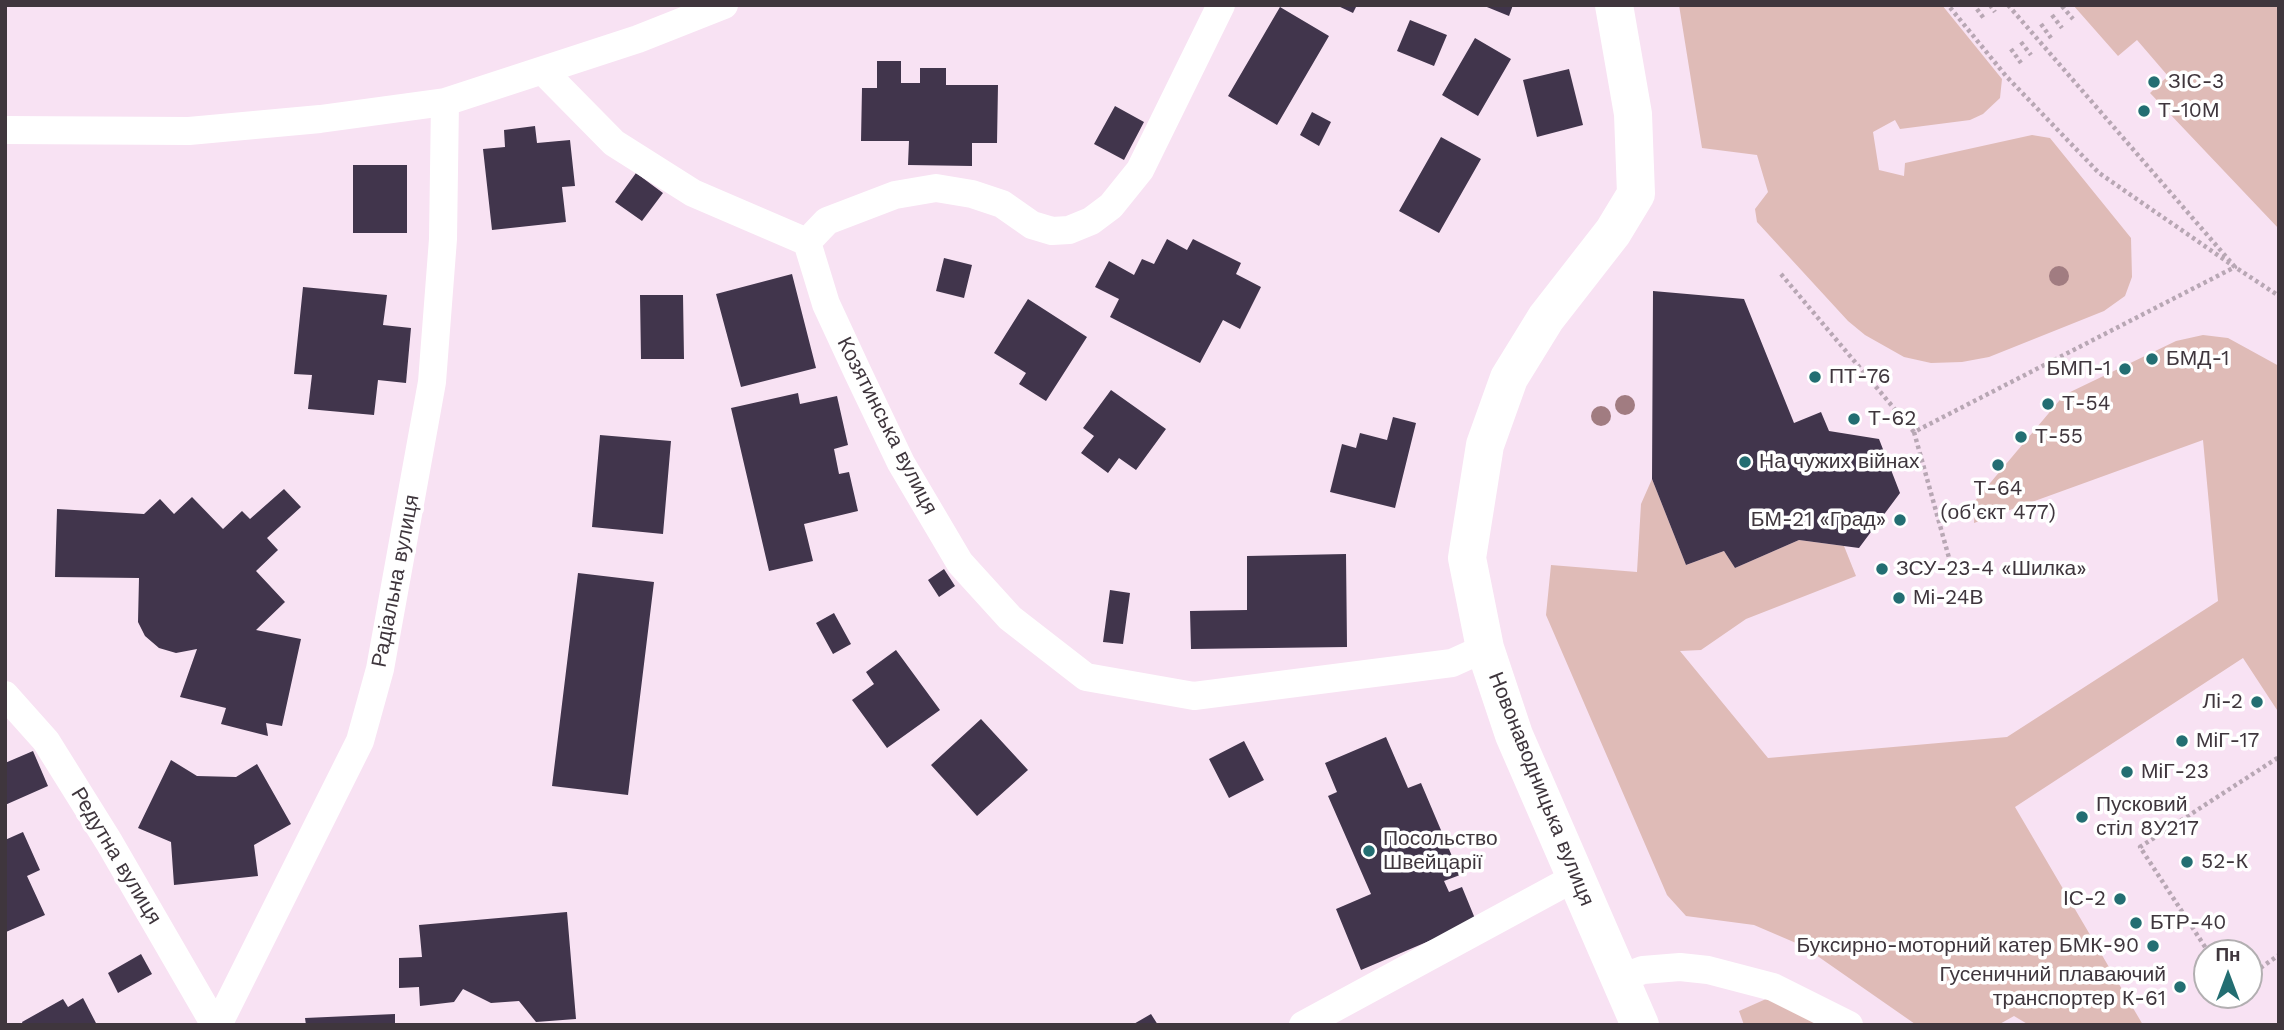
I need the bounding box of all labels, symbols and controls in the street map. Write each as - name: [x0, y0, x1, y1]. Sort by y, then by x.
- place label: ЗІС-3: [2168, 69, 2224, 95]
- marker: ЗІС-3: [2146, 74, 2162, 90]
- place label: Т-10М: [2158, 98, 2219, 124]
- marker: Т-10М: [2136, 103, 2152, 119]
- street label: Козятинська вулиця: [831, 333, 943, 519]
- place label: БМД-1: [2166, 346, 2230, 372]
- marker: БМД-1: [2144, 351, 2160, 367]
- place label: БМП-1: [2047, 356, 2111, 382]
- marker: БМП-1: [2117, 361, 2133, 377]
- place label: ПТ-76: [1829, 364, 1891, 390]
- marker: ПТ-76: [1807, 369, 1823, 385]
- place label: Т-54: [2062, 391, 2111, 417]
- marker: Т-54: [2040, 396, 2056, 412]
- place label: Т-62: [1868, 406, 1917, 432]
- marker: Т-62: [1846, 411, 1862, 427]
- place label: Т-55: [2035, 424, 2083, 450]
- marker: Т-55: [2013, 429, 2029, 445]
- place label: На чужих війнах: [1759, 449, 1919, 475]
- marker: На чужих війнах: [1737, 454, 1753, 470]
- marker: Т-64 (об'єкт 477): [1990, 457, 2006, 473]
- place label: Т-64 (об'єкт 477): [1940, 476, 2056, 526]
- street label: Радіальна вулиця: [367, 493, 425, 669]
- place label: БМ-21 «Град»: [1751, 507, 1886, 533]
- marker: БМ-21 «Град»: [1892, 512, 1908, 528]
- place label: ЗСУ-23-4 «Шилка»: [1896, 556, 2087, 582]
- marker: ЗСУ-23-4 «Шилка»: [1874, 561, 1890, 577]
- place label: Мі-24В: [1913, 585, 1983, 611]
- marker: Мі-24В: [1891, 590, 1907, 606]
- street label: Новонаводницька вулиця: [1482, 668, 1600, 910]
- place label: Лі-2: [2202, 689, 2243, 715]
- marker: Лі-2: [2249, 694, 2265, 710]
- place label: МіГ-17: [2196, 728, 2259, 754]
- marker: МіГ-17: [2174, 733, 2190, 749]
- place label: МіГ-23: [2141, 759, 2209, 785]
- marker: МіГ-23: [2119, 764, 2135, 780]
- street label: Редутна вулиця: [65, 783, 167, 929]
- place label: Пусковий стіл 8У217: [2096, 792, 2199, 842]
- marker: Пусковий стіл 8У217: [2074, 809, 2090, 825]
- place label: Посольство Швейцарії: [1383, 826, 1498, 876]
- marker: Посольство Швейцарії: [1361, 843, 1377, 859]
- place label: 52-К: [2201, 849, 2248, 875]
- marker: 52-К: [2179, 854, 2195, 870]
- place label: ІС-2: [2063, 886, 2106, 912]
- marker: ІС-2: [2112, 891, 2128, 907]
- place label: БТР-40: [2150, 910, 2226, 936]
- marker: БТР-40: [2128, 915, 2144, 931]
- place label: Буксирно-моторний катер БМК-90: [1796, 933, 2139, 959]
- marker: Буксирно-моторний катер БМК-90: [2145, 938, 2161, 954]
- north arrow: [2193, 939, 2263, 1009]
- text: Пн: [2215, 943, 2241, 966]
- place label: Гусеничний плаваючий транспортер К-61: [1940, 962, 2166, 1012]
- marker: Гусеничний плаваючий транспортер К-61: [2172, 979, 2188, 995]

